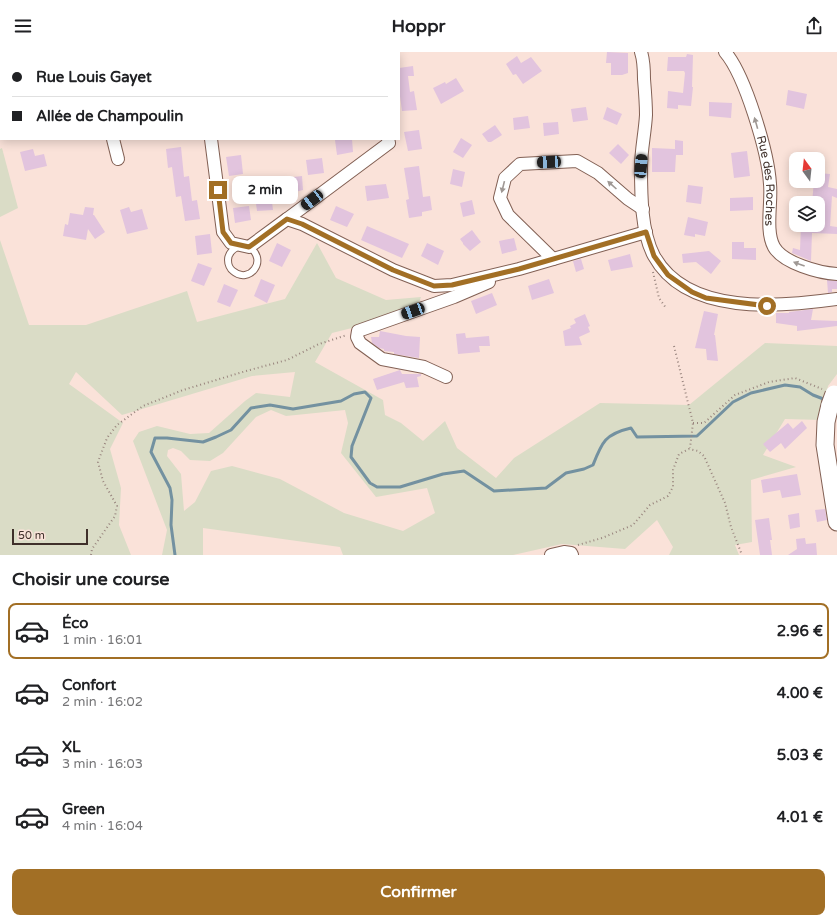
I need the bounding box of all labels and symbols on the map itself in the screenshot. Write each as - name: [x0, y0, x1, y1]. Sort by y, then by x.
- one-way arrow: [753, 117, 759, 129]
- street label: Rue des Roches: [754, 134, 777, 226]
- north arrow: [789, 152, 825, 188]
- car: [634, 154, 648, 178]
- car: [537, 155, 561, 169]
- callout: 2 min: [232, 176, 298, 204]
- one-way arrow: [607, 180, 617, 190]
- route end: [209, 181, 227, 199]
- one-way arrow: [500, 182, 506, 194]
- car: [299, 188, 325, 212]
- one-way arrow: [793, 261, 805, 267]
- route start: [758, 297, 776, 315]
- car: [400, 301, 426, 321]
- scale bar: [12, 527, 88, 546]

